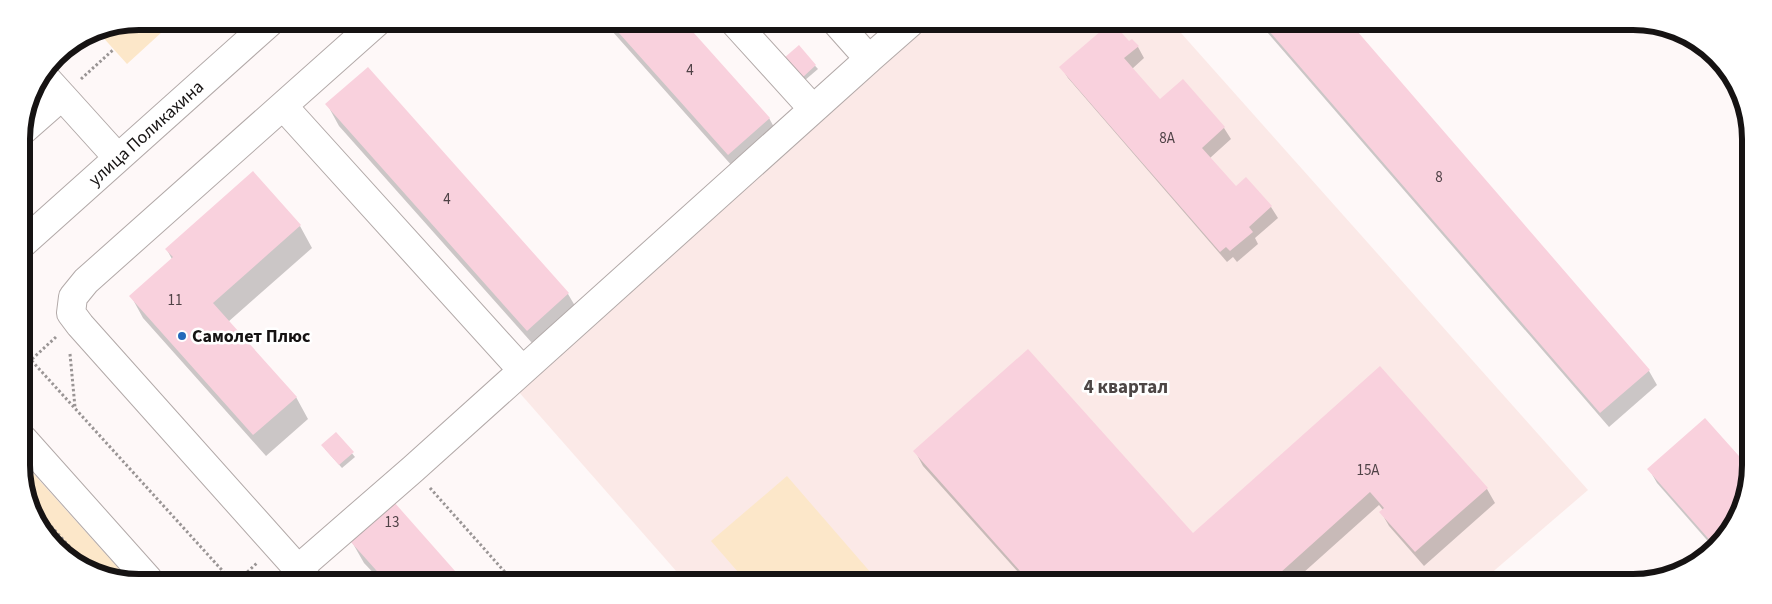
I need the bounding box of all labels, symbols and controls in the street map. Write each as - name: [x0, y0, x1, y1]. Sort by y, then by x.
- house number: 4: [686, 60, 694, 81]
- street label: улица Поликахина: [83, 75, 209, 192]
- house number: 8А: [1159, 128, 1176, 149]
- house number: 8: [1435, 167, 1443, 188]
- house number: 4: [443, 189, 451, 210]
- house number: 11: [168, 290, 182, 311]
- place label: Самолет Плюс: [192, 324, 311, 349]
- marker: Самолет Плюс: [176, 330, 188, 342]
- district label: 4 квартал: [1084, 374, 1168, 401]
- house number: 15А: [1356, 460, 1380, 481]
- house number: 13: [385, 512, 399, 533]

